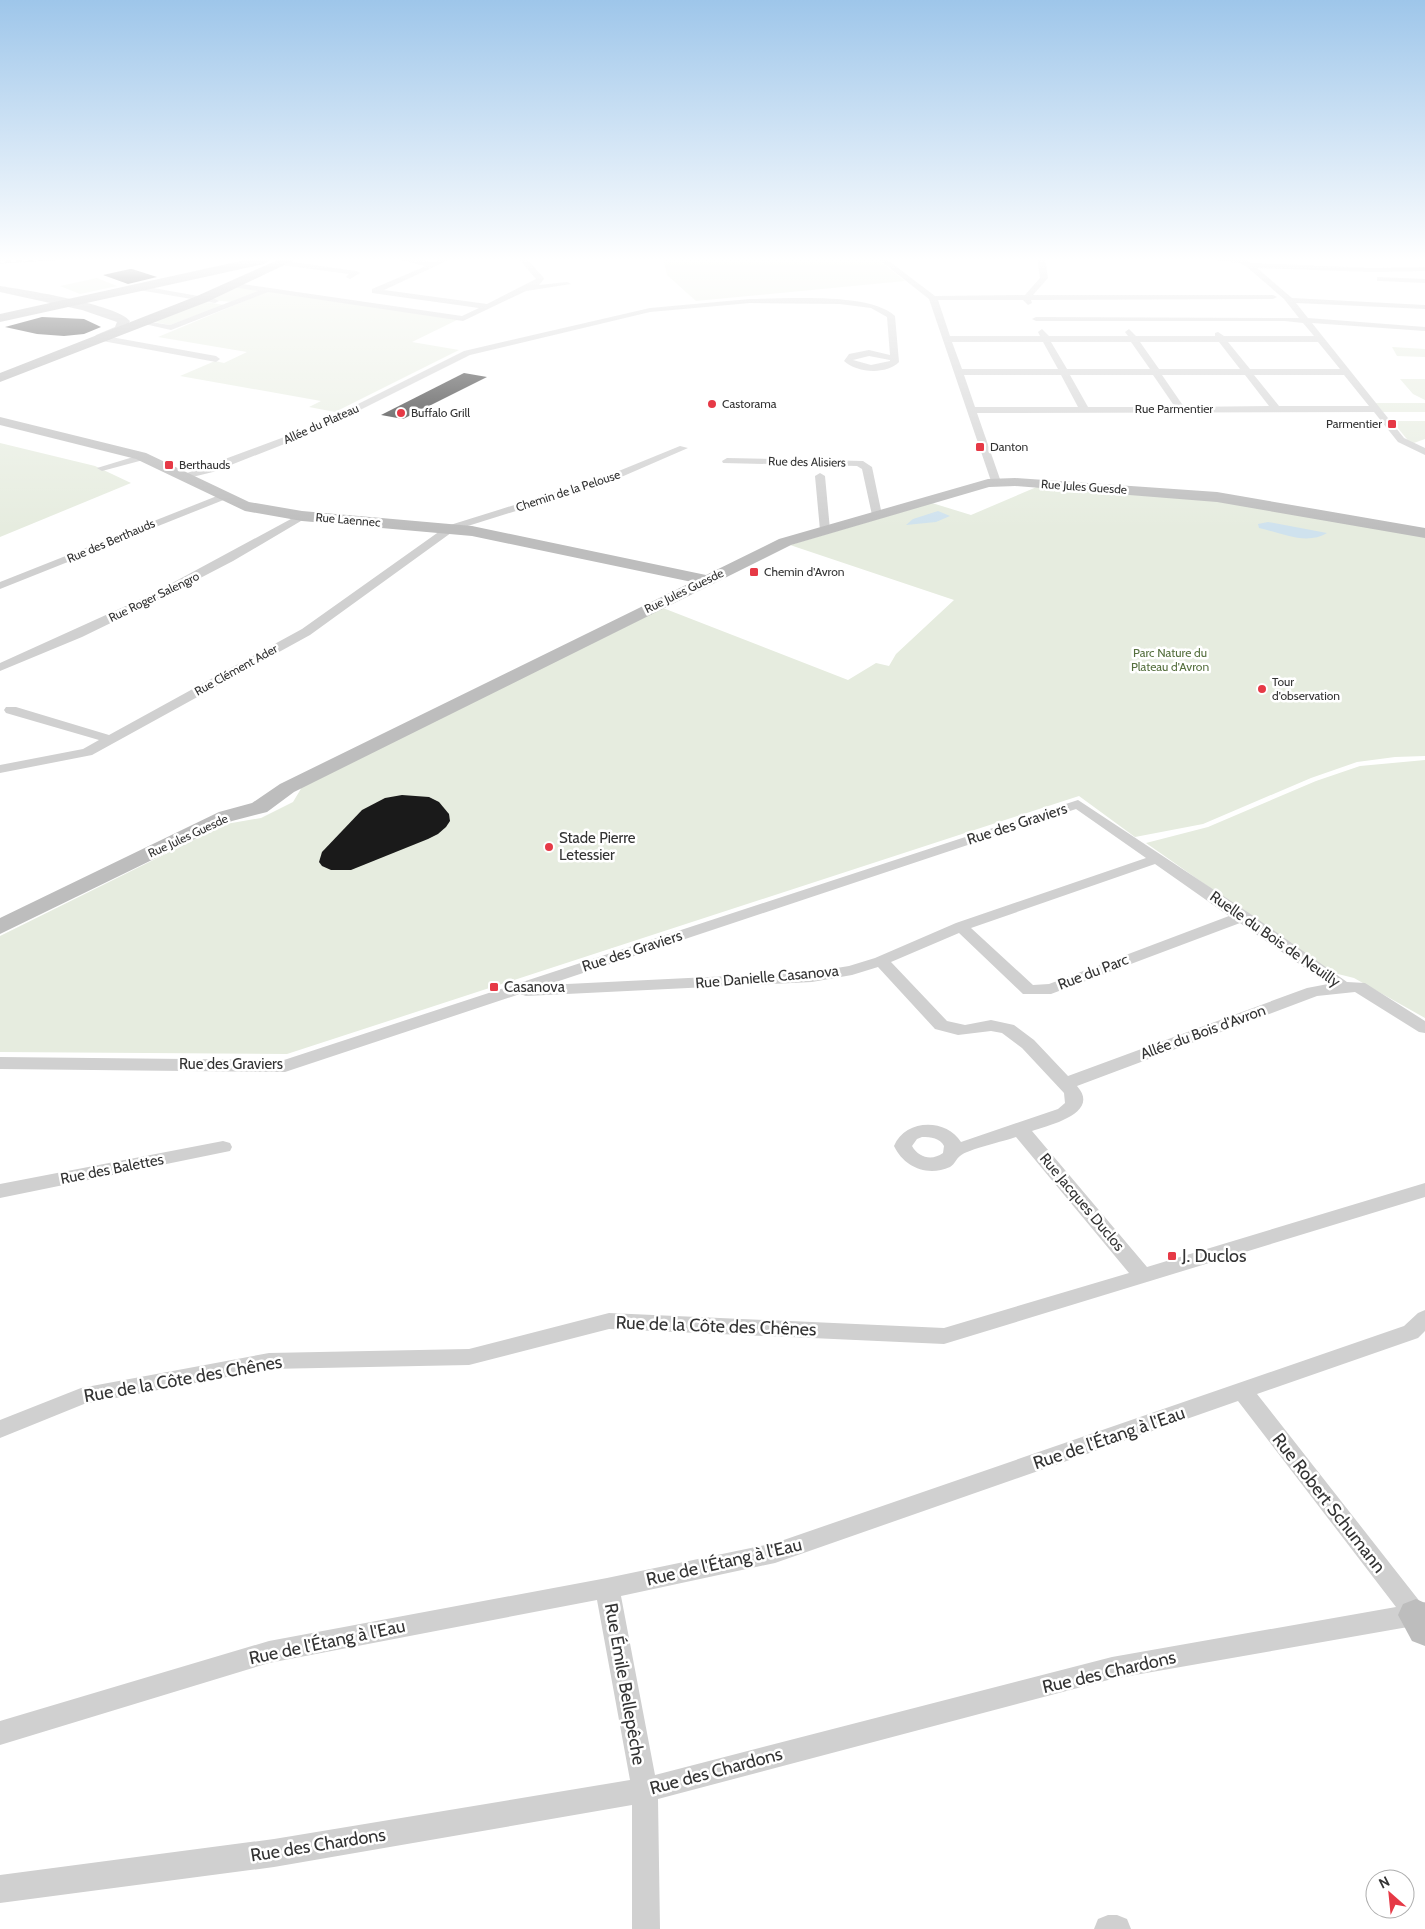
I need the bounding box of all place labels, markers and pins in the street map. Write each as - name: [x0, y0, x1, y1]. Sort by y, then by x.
- place label: Castorama: [722, 396, 777, 411]
- marker: Castorama: [706, 398, 718, 410]
- place label: Buffalo Grill: [411, 405, 470, 420]
- marker: Buffalo Grill: [395, 407, 407, 419]
- place label: Parmentier: [1326, 416, 1382, 431]
- marker: Parmentier: [1386, 418, 1398, 430]
- place label: Danton: [990, 439, 1029, 454]
- marker: Danton: [974, 441, 986, 453]
- place label: Berthauds: [179, 457, 230, 472]
- marker: Berthauds: [163, 459, 175, 471]
- place label: Chemin d'Avron: [764, 564, 845, 579]
- marker: Chemin d'Avron: [748, 566, 760, 578]
- place label: Tour d'observation: [1272, 674, 1340, 703]
- marker: Tour d'observation: [1256, 683, 1268, 695]
- place label: Stade Pierre Letessier: [559, 829, 636, 864]
- marker: Stade Pierre Letessier: [543, 841, 555, 853]
- place label: Casanova: [504, 978, 566, 996]
- marker: Casanova: [488, 981, 500, 993]
- place label: J. Duclos: [1181, 1245, 1246, 1267]
- marker: J. Duclos: [1166, 1250, 1178, 1262]

